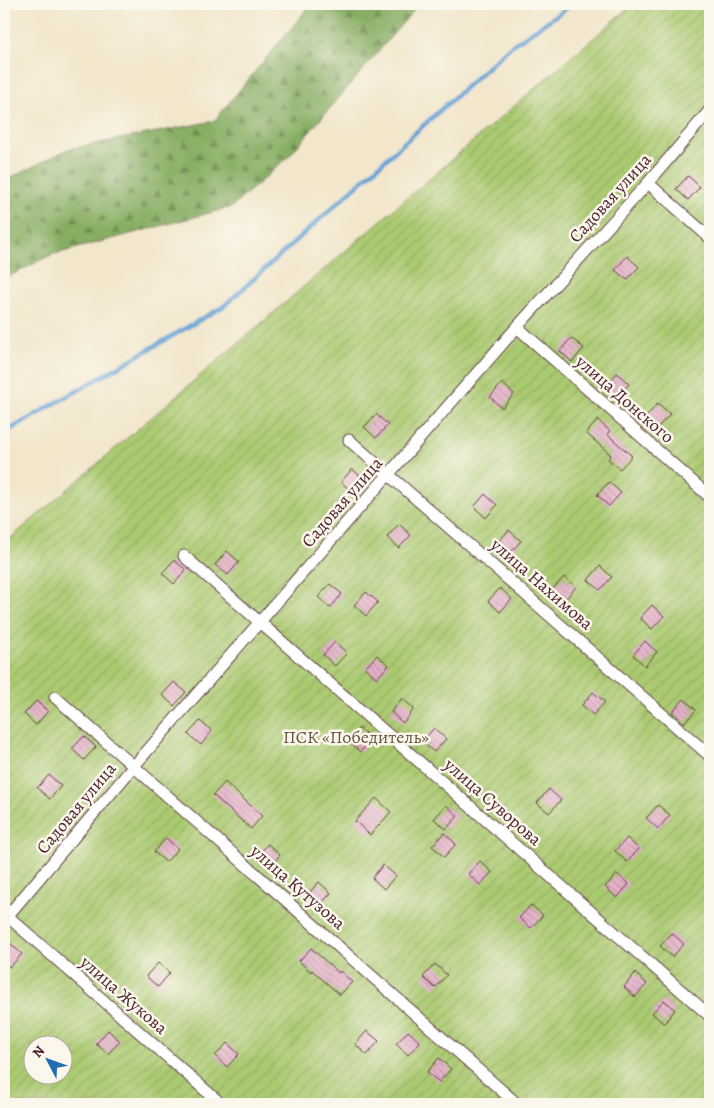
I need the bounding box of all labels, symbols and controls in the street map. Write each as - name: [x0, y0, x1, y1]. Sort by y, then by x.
- street label: Садовая улица: [563, 148, 657, 248]
- street label: улица Донского: [570, 349, 679, 448]
- street label: Садовая улица: [296, 451, 388, 552]
- street label: улица Нахимова: [485, 532, 599, 636]
- park label: ПСК «Победитель»: [283, 725, 429, 749]
- street label: улица Суворова: [438, 752, 547, 851]
- street label: Садовая улица: [31, 757, 122, 859]
- street label: улица Кутузова: [245, 838, 351, 935]
- street label: улица Жукова: [74, 950, 173, 1040]
- north arrow: [22, 1036, 72, 1086]
- text: N: [28, 1042, 49, 1062]

